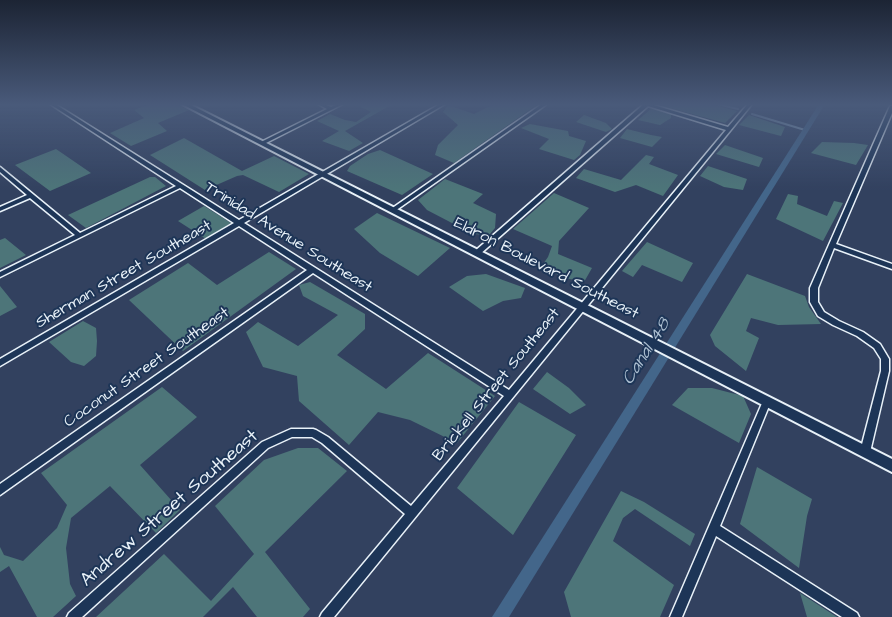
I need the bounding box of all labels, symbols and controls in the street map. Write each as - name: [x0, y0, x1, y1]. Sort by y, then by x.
- street label: Trinidad Avenue Southeast: [201, 178, 375, 298]
- street label: Eldron Boulevard Southeast: [450, 214, 642, 324]
- street label: Sherman Street Southeast: [33, 217, 215, 333]
- street label: Coconut Street Southeast: [61, 304, 233, 432]
- street label: Brickell Street Southeast: [429, 305, 565, 465]
- water label: Canal 48: [618, 315, 676, 389]
- street label: Andrew Street Southeast: [76, 426, 264, 592]

